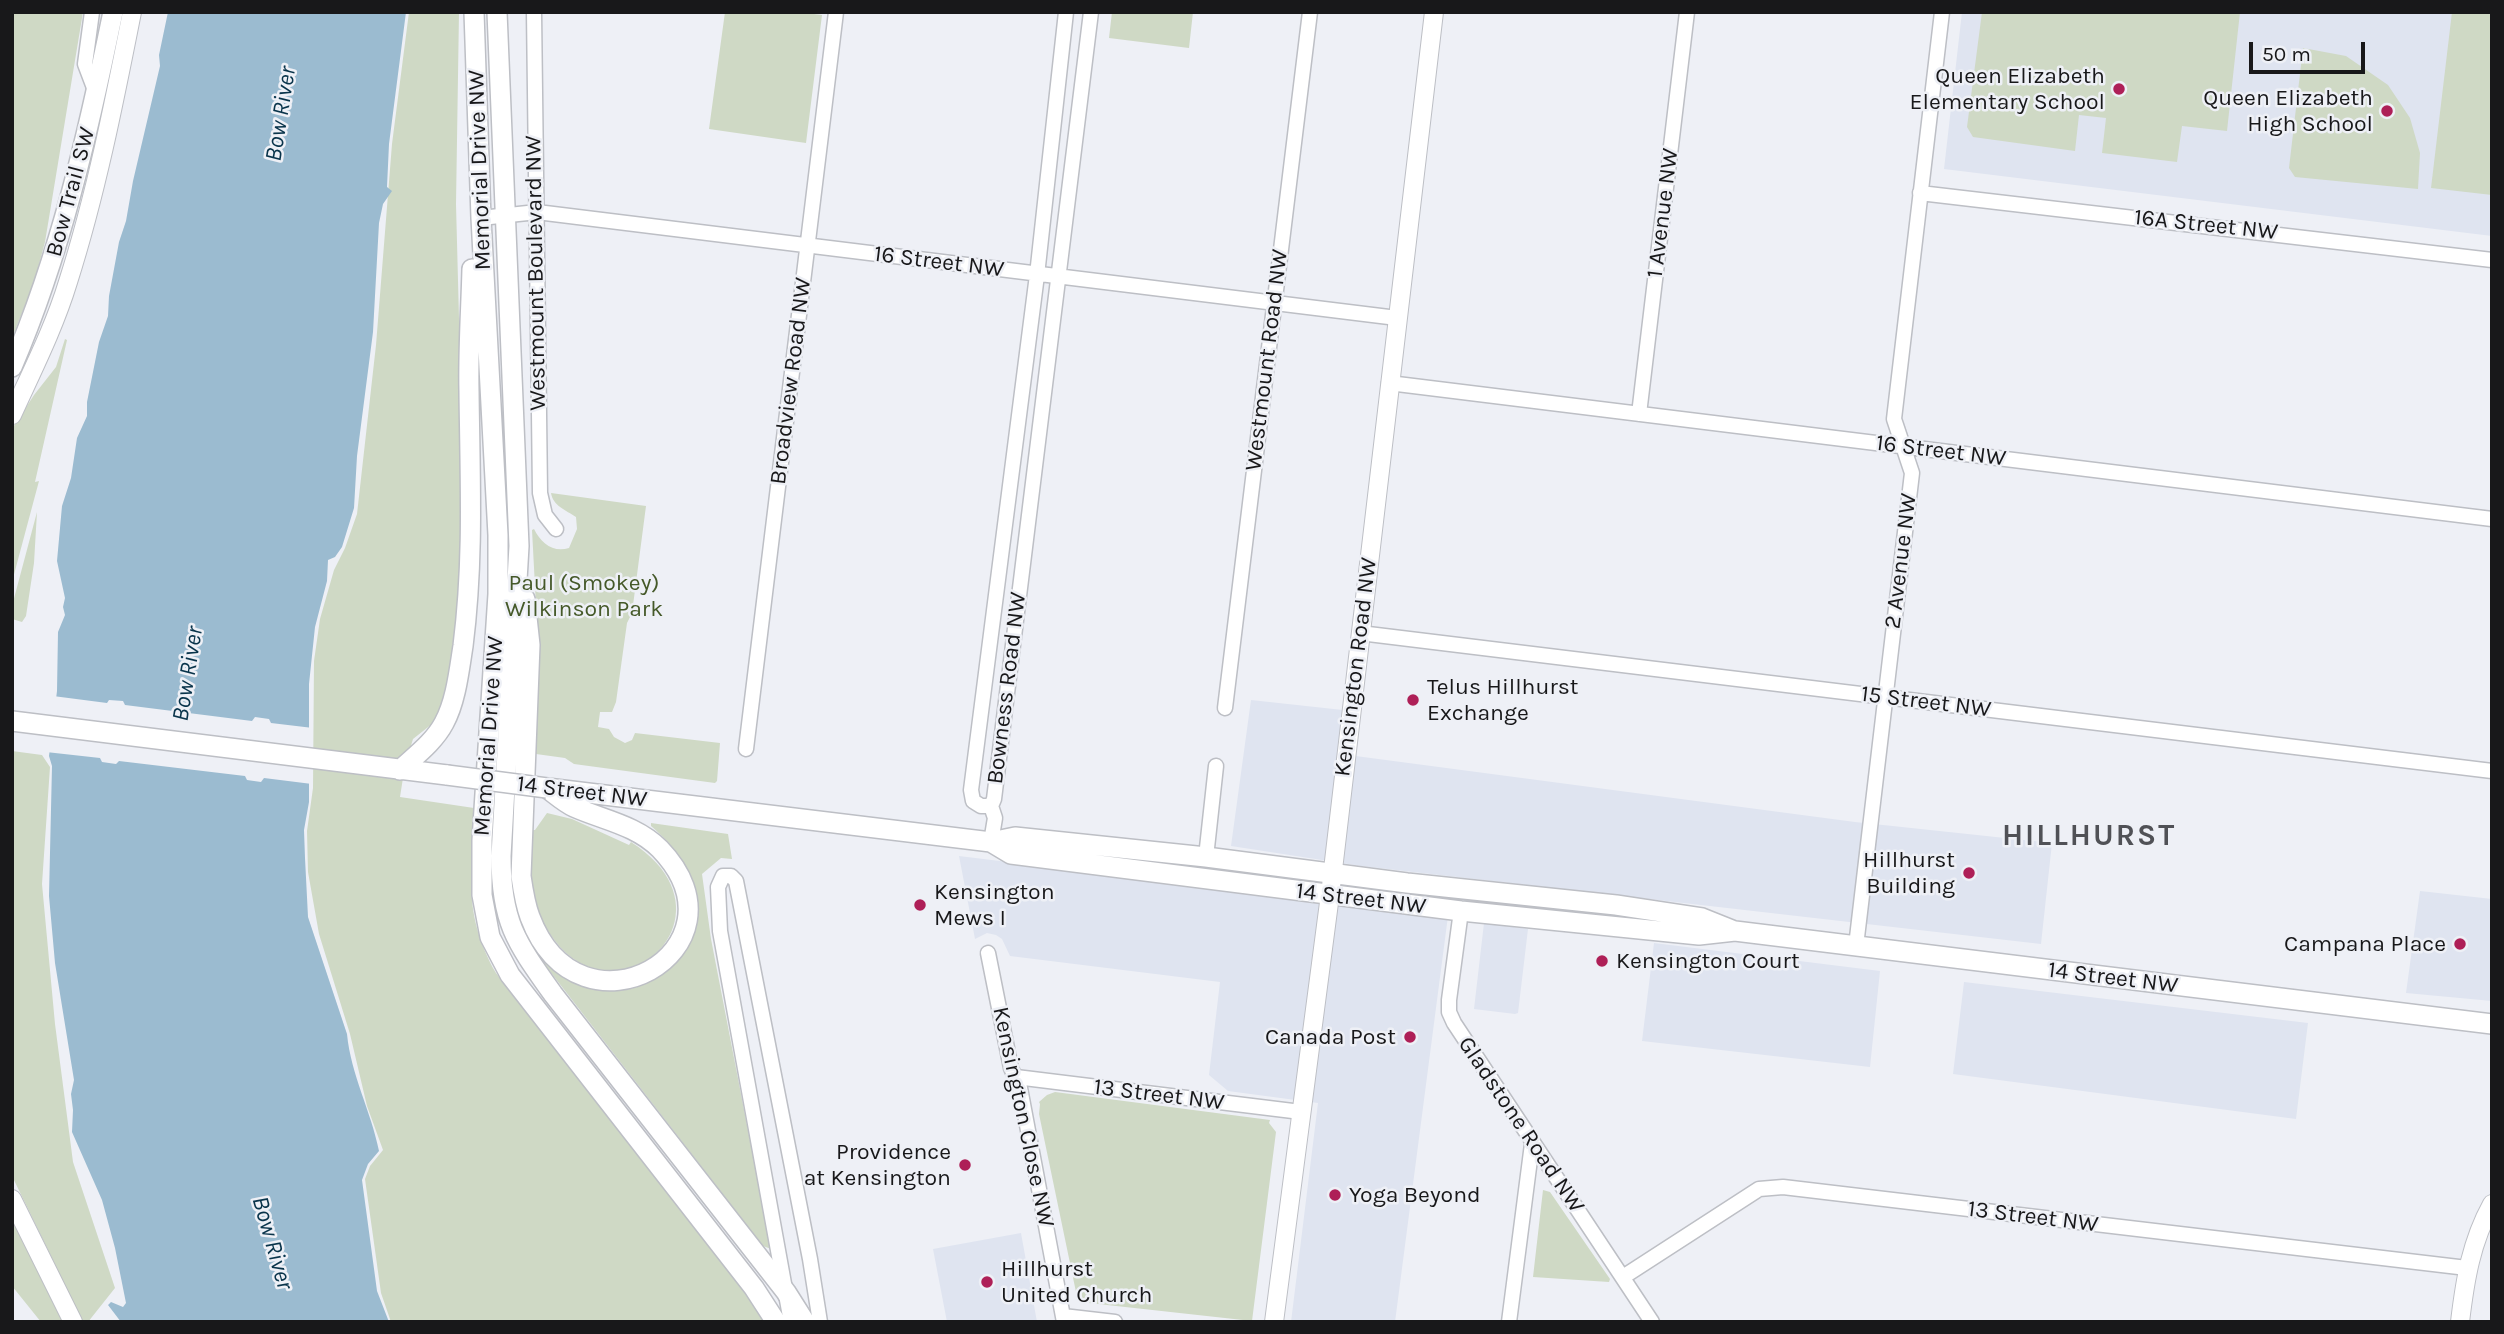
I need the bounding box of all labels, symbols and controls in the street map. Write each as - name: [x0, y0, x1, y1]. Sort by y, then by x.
- scale bar: [2252, 28, 2368, 72]
- text: 50 m: [2262, 42, 2311, 66]
- place label: Queen Elizabeth Elementary School: [1910, 62, 2105, 116]
- water label: Bow River: [259, 64, 303, 164]
- street label: Memorial Drive NW: [463, 69, 497, 271]
- marker: Queen Elizabeth Elementary School: [2111, 81, 2127, 97]
- place label: Queen Elizabeth High School: [2203, 84, 2373, 138]
- marker: Queen Elizabeth High School: [2379, 103, 2395, 119]
- street label: Bow Trail SW: [40, 124, 102, 260]
- street label: Westmount Boulevard NW: [520, 135, 552, 411]
- street label: 1 Avenue NW: [1641, 147, 1685, 279]
- street label: 16A Street NW: [2133, 204, 2279, 246]
- street label: 16 Street NW: [872, 240, 1006, 284]
- street label: Westmount Road NW: [1240, 248, 1294, 472]
- street label: Broadview Road NW: [765, 276, 817, 486]
- street label: 16 Street NW: [1874, 429, 2008, 473]
- street label: 2 Avenue NW: [1879, 492, 1923, 630]
- street label: Kensington Road NW: [1329, 556, 1383, 778]
- park label: Paul (Smokey) Wilkinson Park: [505, 569, 663, 623]
- street label: Bowness Road NW: [982, 590, 1032, 786]
- water label: Bow River: [166, 624, 210, 724]
- street label: Memorial Drive NW: [468, 635, 510, 837]
- place label: Telus Hillhurst Exchange: [1427, 673, 1578, 727]
- street label: 15 Street NW: [1859, 680, 1993, 724]
- marker: Telus Hillhurst Exchange: [1405, 692, 1421, 708]
- street label: 14 Street NW: [515, 770, 649, 814]
- district label: HILLHURST: [2003, 818, 2175, 854]
- place label: Hillhurst Building: [1863, 846, 1955, 900]
- marker: Hillhurst Building: [1961, 865, 1977, 881]
- street label: 14 Street NW: [1294, 877, 1428, 921]
- place label: Kensington Mews I: [934, 878, 1055, 932]
- marker: Kensington Mews I: [912, 897, 928, 913]
- place label: Campana Place: [2284, 930, 2446, 958]
- marker: Campana Place: [2452, 936, 2468, 952]
- place label: Kensington Court: [1616, 947, 1800, 975]
- marker: Kensington Court: [1594, 953, 1610, 969]
- street label: 14 Street NW: [2046, 956, 2180, 1000]
- street label: Kensington Close NW: [986, 1004, 1060, 1230]
- place label: Canada Post: [1265, 1023, 1396, 1051]
- marker: Canada Post: [1402, 1029, 1418, 1045]
- street label: Gladstone Road NW: [1452, 1032, 1590, 1218]
- street label: 13 Street NW: [1092, 1073, 1226, 1117]
- place label: Providence at Kensington: [804, 1138, 951, 1192]
- marker: Providence at Kensington: [957, 1157, 973, 1173]
- place label: Yoga Beyond: [1349, 1181, 1481, 1209]
- marker: Yoga Beyond: [1327, 1187, 1343, 1203]
- water label: Bow River: [245, 1193, 299, 1293]
- street label: 13 Street NW: [1966, 1195, 2100, 1239]
- place label: Hillhurst United Church: [1001, 1255, 1152, 1309]
- marker: Hillhurst United Church: [979, 1274, 995, 1290]

